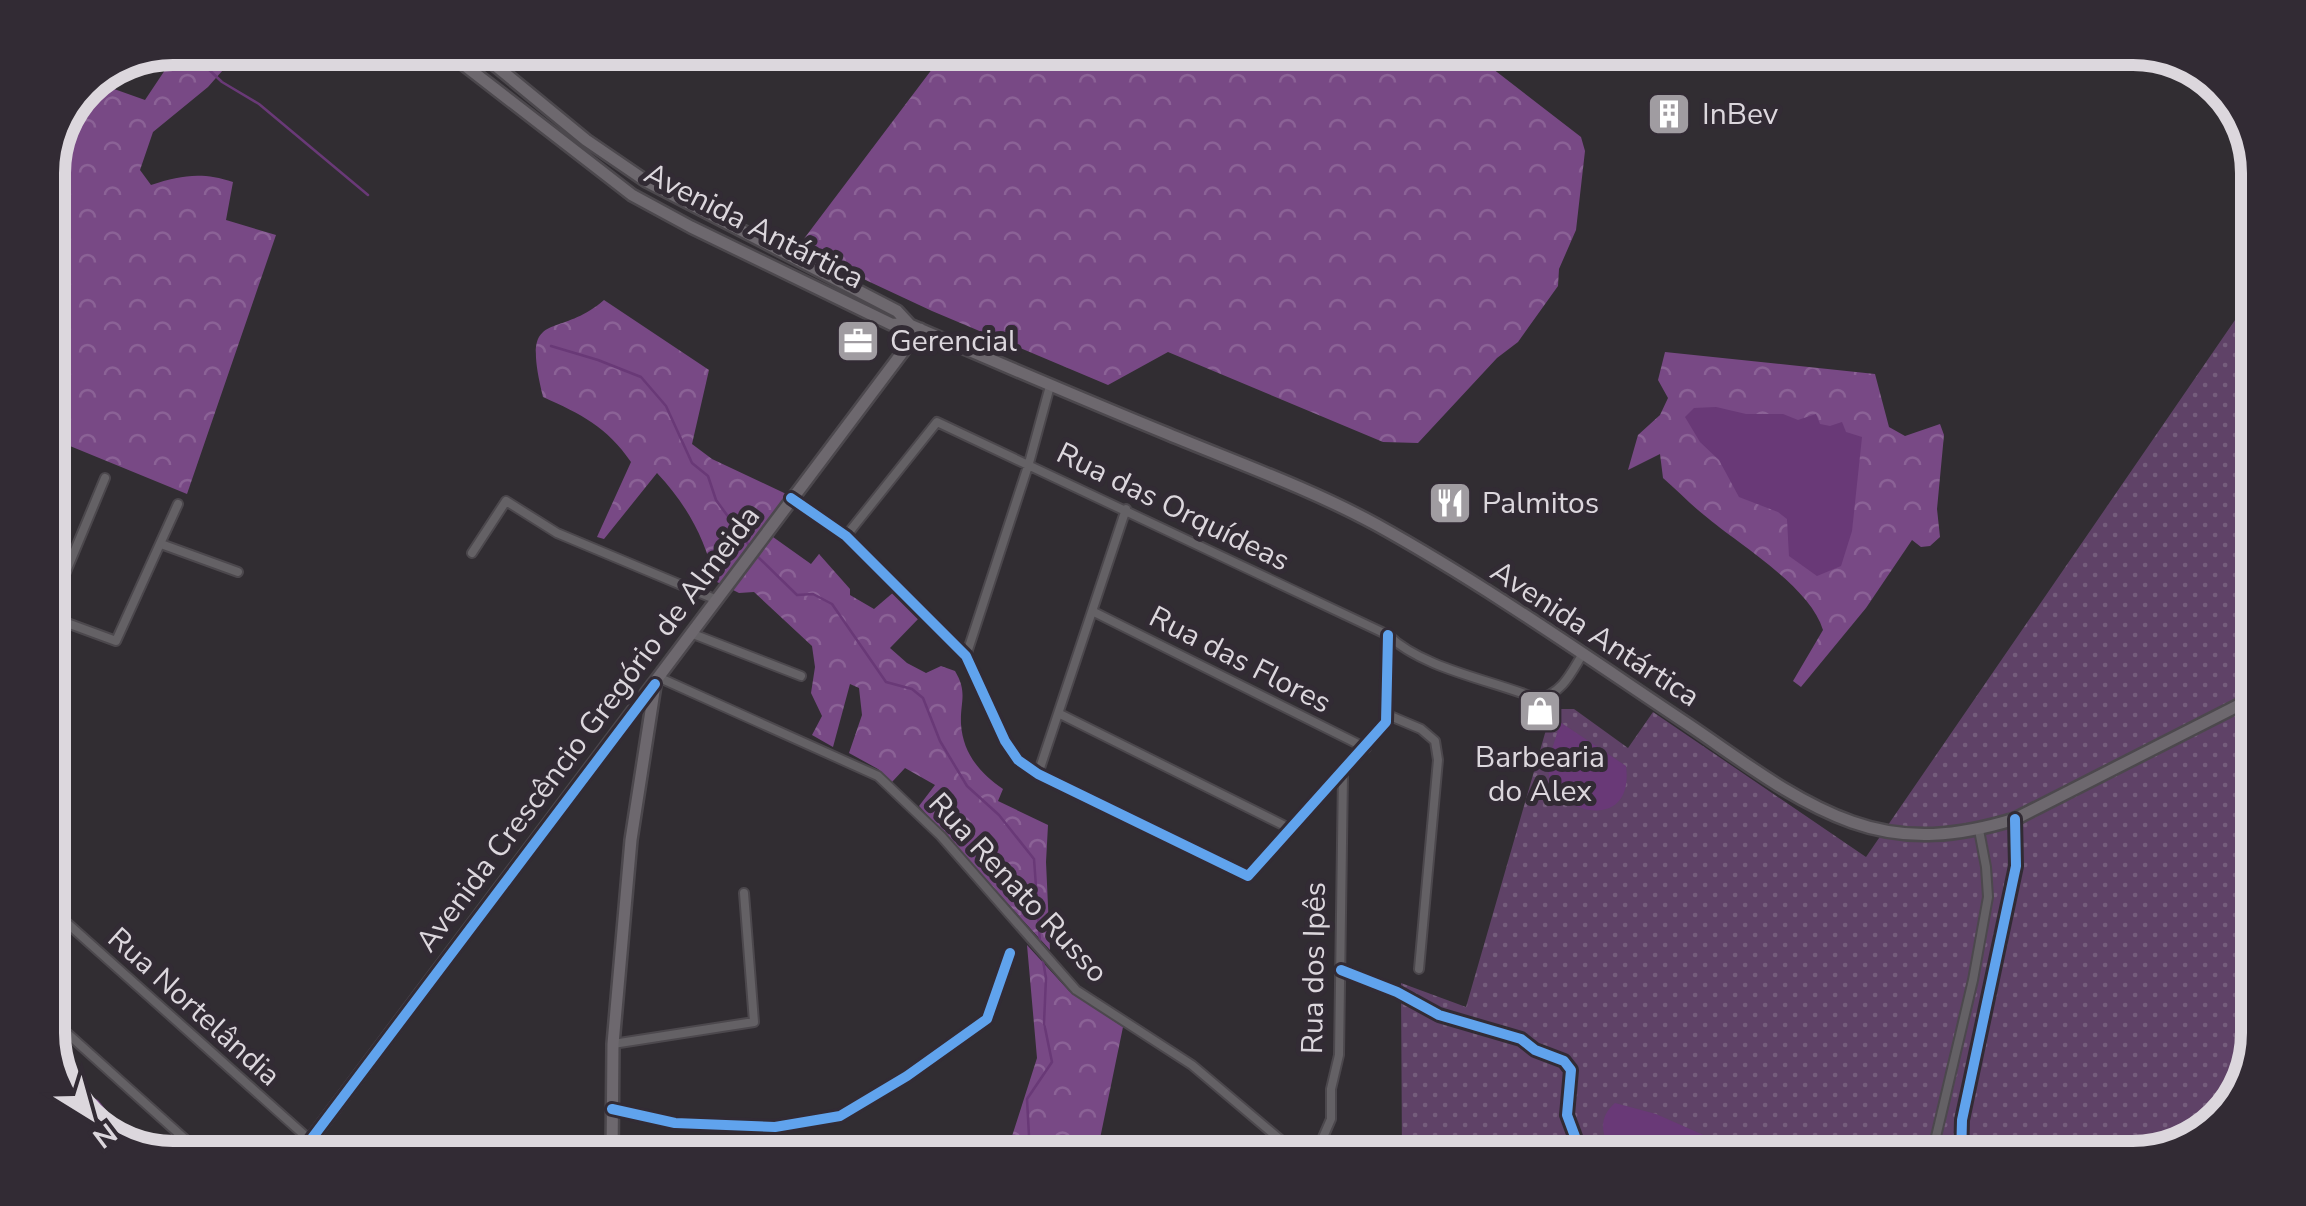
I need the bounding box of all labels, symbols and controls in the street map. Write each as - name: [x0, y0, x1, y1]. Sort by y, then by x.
- building icon: InBev: [1646, 91, 1692, 137]
- place label: InBev: [1702, 94, 1779, 135]
- street label: Avenida Antártica: [637, 153, 871, 299]
- office icon: Gerencial: [835, 318, 881, 364]
- place label: Gerencial: [890, 321, 1017, 362]
- street label: Rua das Orquídeas: [1050, 433, 1296, 581]
- restaurant icon: Palmitos: [1427, 480, 1473, 526]
- place label: Palmitos: [1482, 483, 1599, 524]
- street label: Avenida Crescêncio Gregório de Almeida: [406, 497, 770, 961]
- street label: Avenida Antártica: [1483, 551, 1707, 717]
- street label: Rua das Flores: [1142, 597, 1338, 723]
- shop icon: Barbearia do Alex: [1517, 688, 1563, 734]
- place label: Barbearia do Alex: [1475, 737, 1605, 812]
- street label: Rua Renato Russo: [919, 784, 1117, 992]
- street label: Rua dos Ipês: [1292, 881, 1336, 1055]
- street label: Rua Nortelândia: [99, 918, 289, 1096]
- north arrow: [40, 1066, 140, 1166]
- text: N: [85, 1114, 124, 1157]

